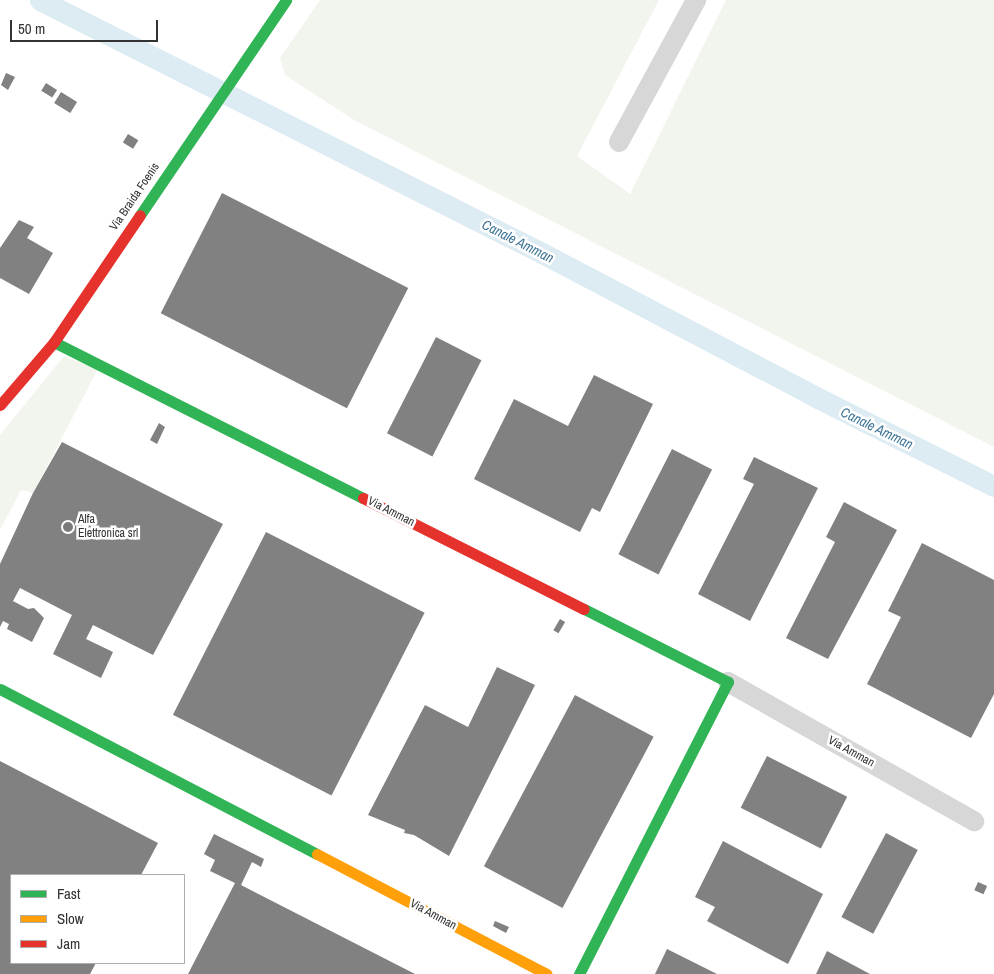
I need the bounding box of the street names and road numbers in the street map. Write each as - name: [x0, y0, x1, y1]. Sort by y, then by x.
- street label: Via Braida Foenis: [107, 160, 163, 234]
- street label: Via Amman: [365, 494, 417, 530]
- street label: Via Amman: [825, 733, 877, 771]
- street label: Via Amman: [407, 897, 459, 933]

